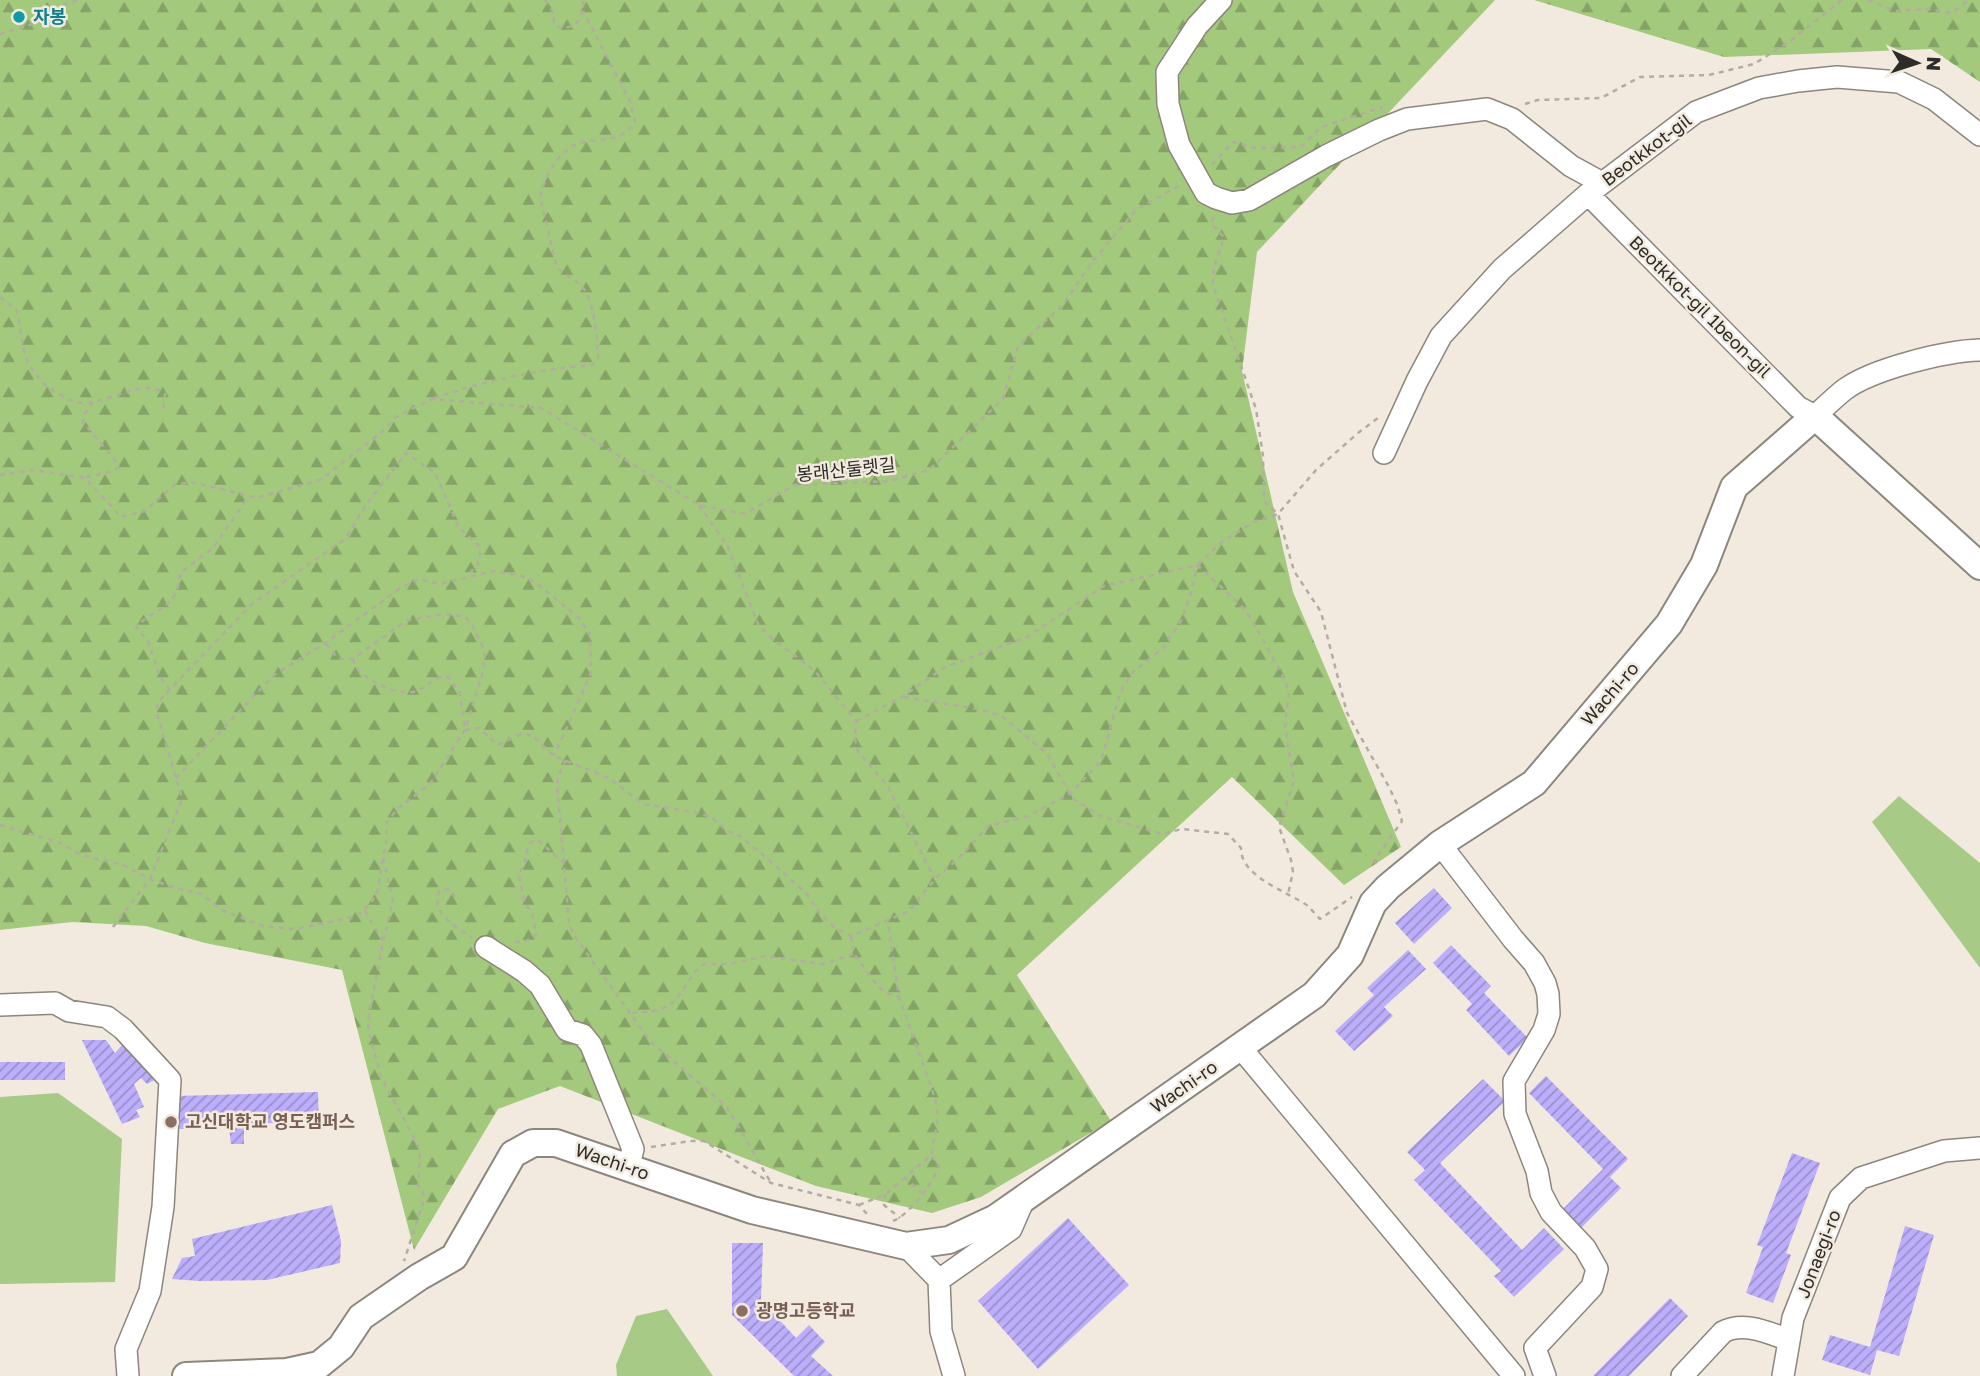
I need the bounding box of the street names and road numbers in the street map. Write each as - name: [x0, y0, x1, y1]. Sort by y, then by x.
- street label: Beotkkot-gil: [1597, 108, 1696, 190]
- street label: Beotkkot-gil 1beon-gil: [1625, 231, 1776, 382]
- street label: 봉래산둘렛길: [795, 453, 896, 485]
- street label: Wachi-ro: [1576, 657, 1643, 730]
- street label: Wachi-ro: [1146, 1055, 1221, 1117]
- street label: Wachi-ro: [572, 1138, 652, 1184]
- street label: Jonaegi-ro: [1791, 1206, 1845, 1301]

